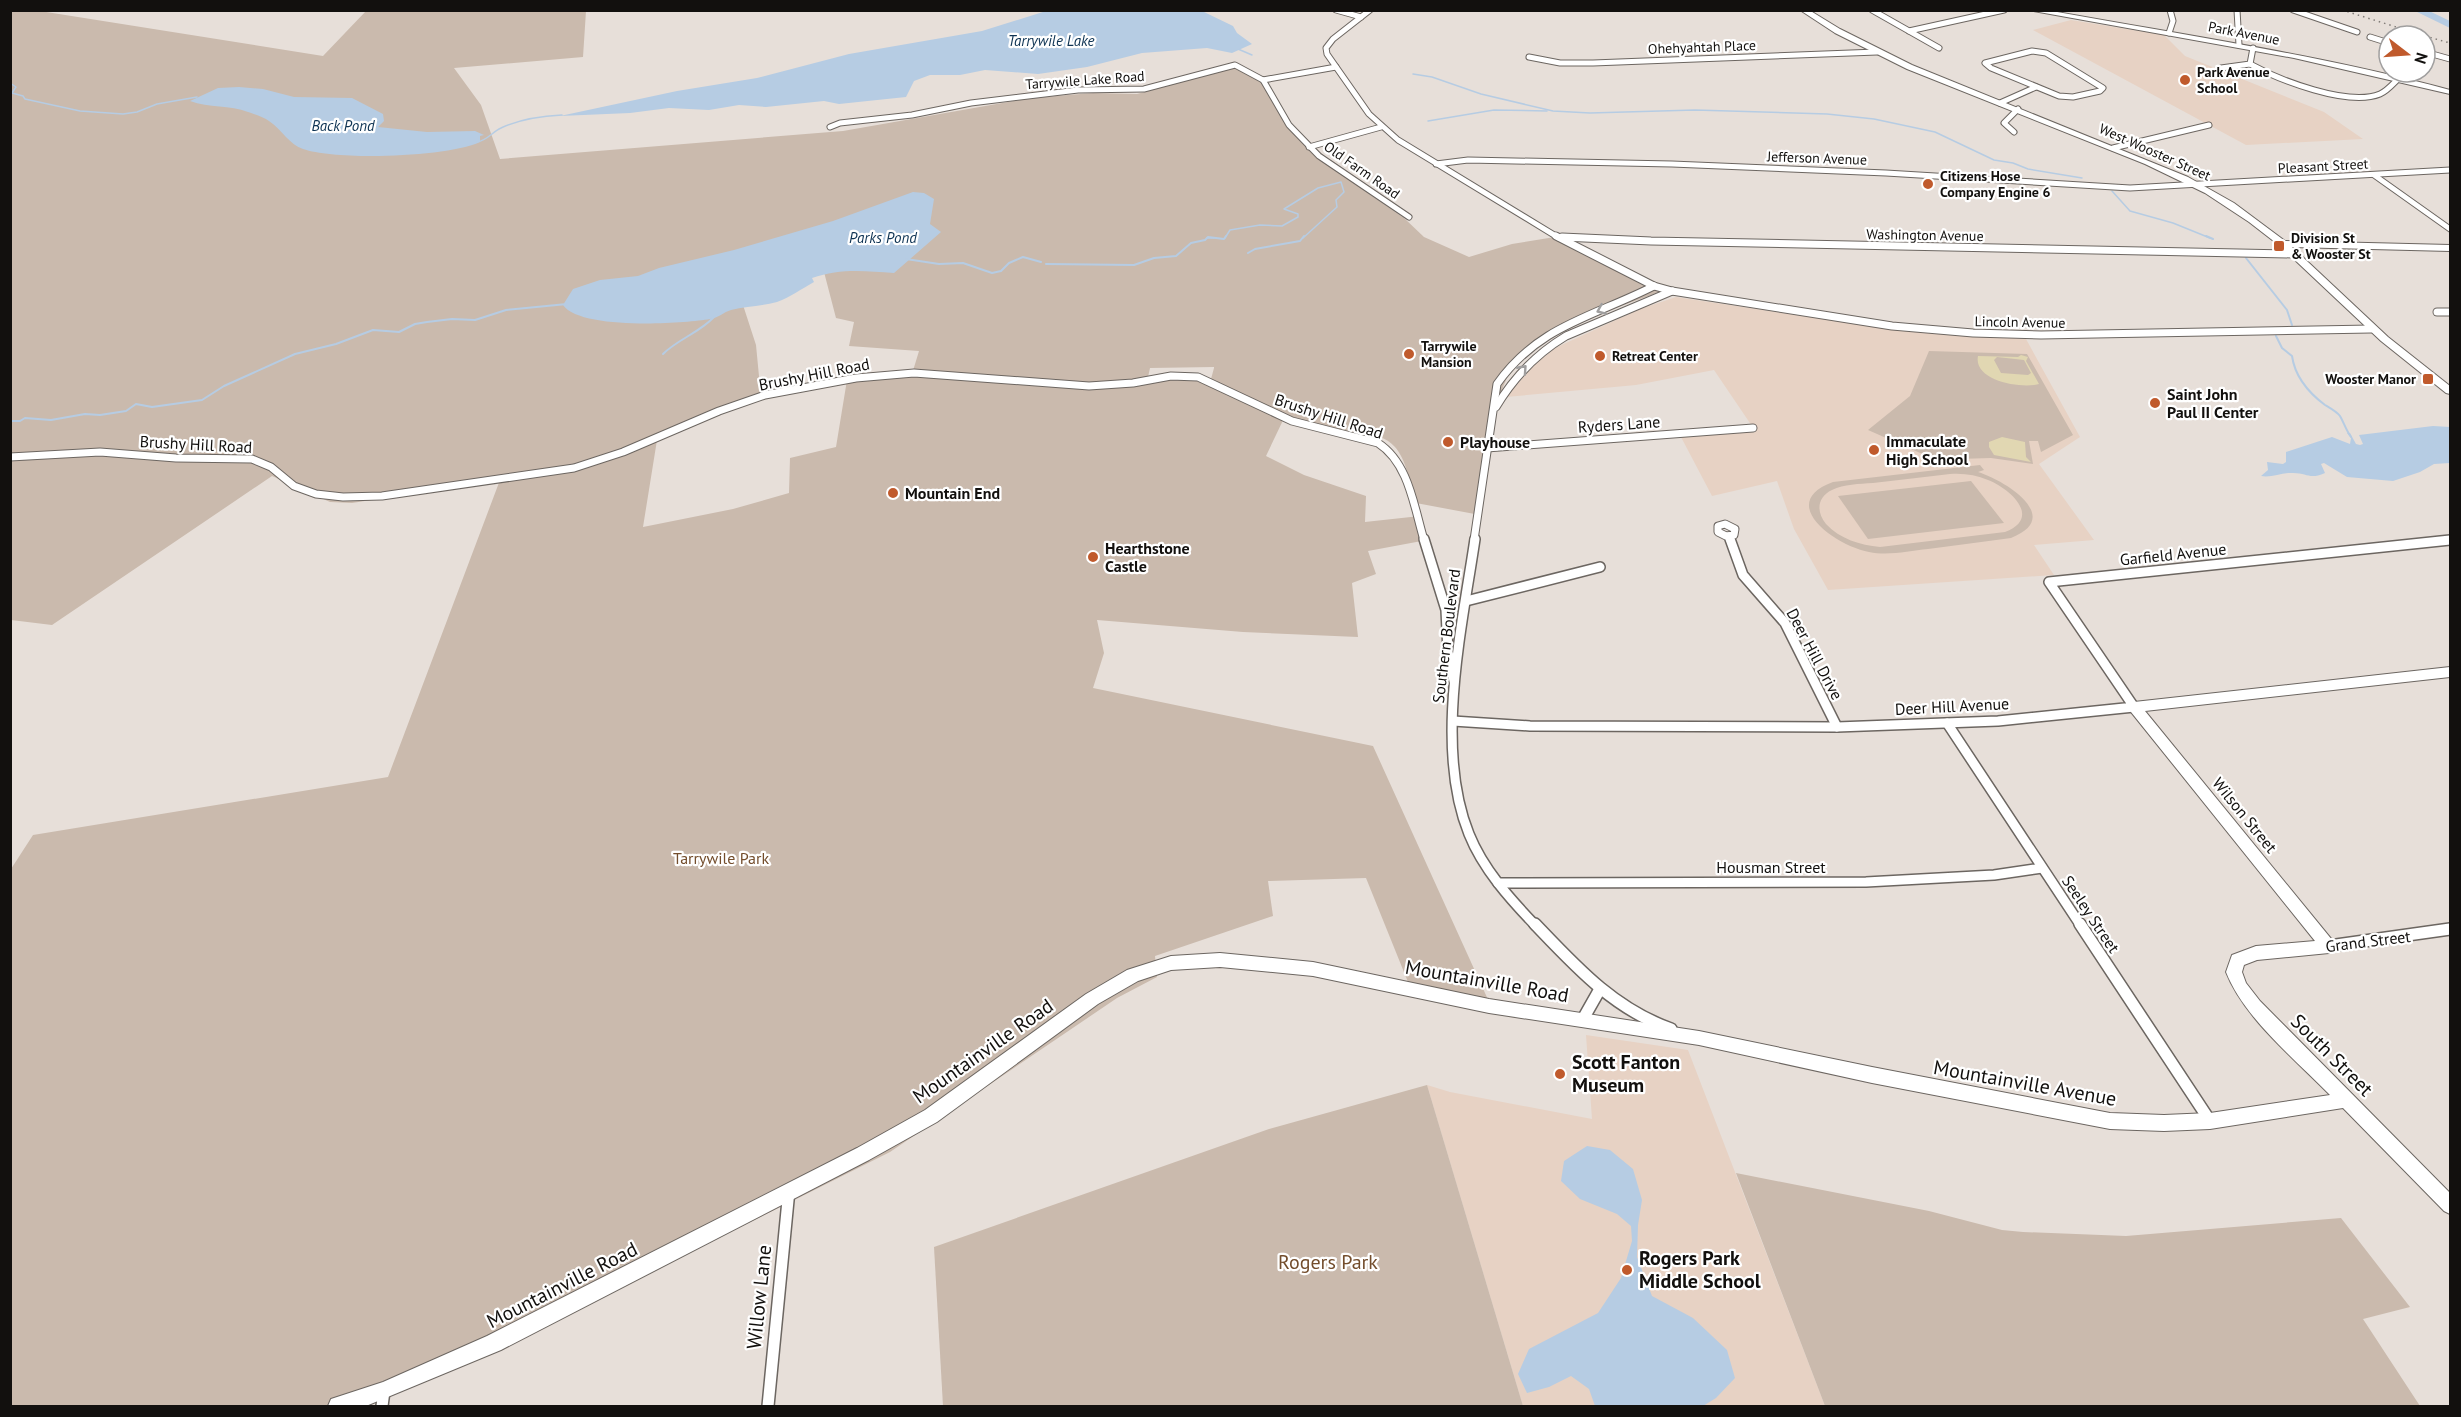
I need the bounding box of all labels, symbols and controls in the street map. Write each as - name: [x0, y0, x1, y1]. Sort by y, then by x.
- street label: Park Avenue: [2207, 17, 2281, 49]
- north arrow: [2377, 24, 2437, 84]
- water label: Tarrywile Lake: [1008, 31, 1094, 50]
- street label: Ohehyahtah Place: [1648, 36, 1756, 58]
- text: N: [2410, 50, 2432, 66]
- place label: Park Avenue School: [2197, 63, 2270, 97]
- street label: Tarrywile Lake Road: [1025, 67, 1145, 93]
- marker: Park Avenue School: [2178, 73, 2192, 87]
- water label: Back Pond: [311, 116, 375, 135]
- street label: West Wooster Street: [2096, 119, 2214, 185]
- street label: Old Farm Road: [1321, 137, 1403, 203]
- street label: Jefferson Avenue: [1766, 147, 1867, 169]
- street label: Pleasant Street: [2277, 155, 2369, 177]
- place label: Citizens Hose Company Engine 6: [1940, 167, 2050, 201]
- marker: Citizens Hose Company Engine 6: [1921, 177, 1935, 191]
- street label: Washington Avenue: [1866, 225, 1984, 245]
- water label: Parks Pond: [849, 228, 917, 247]
- place label: Division St & Wooster St: [2291, 229, 2371, 263]
- marker: Division St & Wooster St: [2272, 239, 2286, 253]
- one-way arrow: [1596, 303, 1607, 315]
- street label: Lincoln Avenue: [1974, 312, 2066, 332]
- place label: Tarrywile Mansion: [1421, 337, 1477, 371]
- marker: Tarrywile Mansion: [1402, 347, 1416, 361]
- place label: Retreat Center: [1612, 347, 1698, 365]
- marker: Retreat Center: [1593, 349, 1607, 363]
- street label: Brushy Hill Road: [757, 353, 871, 395]
- one-way arrow: [1516, 365, 1527, 376]
- place label: Wooster Manor: [2325, 370, 2416, 388]
- marker: Wooster Manor: [2421, 372, 2435, 386]
- place label: Saint John Paul II Center: [2167, 384, 2259, 422]
- street label: Brushy Hill Road: [1272, 389, 1386, 443]
- marker: Saint John Paul II Center: [2148, 396, 2162, 410]
- street label: Ryders Lane: [1577, 411, 1661, 437]
- street label: Brushy Hill Road: [139, 431, 253, 457]
- place label: Immaculate High School: [1886, 431, 1968, 469]
- place label: Playhouse: [1460, 432, 1530, 452]
- marker: Playhouse: [1441, 435, 1455, 449]
- marker: Immaculate High School: [1867, 443, 1881, 457]
- place label: Mountain End: [905, 483, 1000, 503]
- marker: Mountain End: [886, 486, 900, 500]
- place label: Hearthstone Castle: [1105, 538, 1190, 576]
- street label: Garfield Avenue: [2119, 538, 2227, 570]
- marker: Hearthstone Castle: [1086, 550, 1100, 564]
- street label: Southern Boulevard: [1428, 568, 1464, 704]
- street label: Deer Hill Drive: [1783, 605, 1847, 703]
- street label: Deer Hill Avenue: [1894, 693, 2010, 719]
- street label: Wilson Street: [2208, 773, 2282, 857]
- park label: Tarrywile Park: [673, 848, 769, 868]
- street label: Housman Street: [1716, 857, 1826, 877]
- street label: Seeley Street: [2058, 871, 2125, 957]
- street label: Grand Street: [2324, 926, 2412, 956]
- street label: Mountainville Road: [1403, 954, 1571, 1008]
- street label: Mountainville Road: [908, 993, 1058, 1109]
- street label: South Street: [2285, 1008, 2379, 1102]
- place label: Scott Fanton Museum: [1572, 1049, 1680, 1098]
- street label: Mountainville Avenue: [1932, 1054, 2118, 1112]
- marker: Scott Fanton Museum: [1553, 1067, 1567, 1081]
- street label: Mountainville Road: [482, 1236, 642, 1334]
- street label: Willow Lane: [741, 1244, 777, 1350]
- place label: Rogers Park Middle School: [1639, 1245, 1761, 1294]
- park label: Rogers Park: [1278, 1249, 1378, 1275]
- marker: Rogers Park Middle School: [1620, 1263, 1634, 1277]

